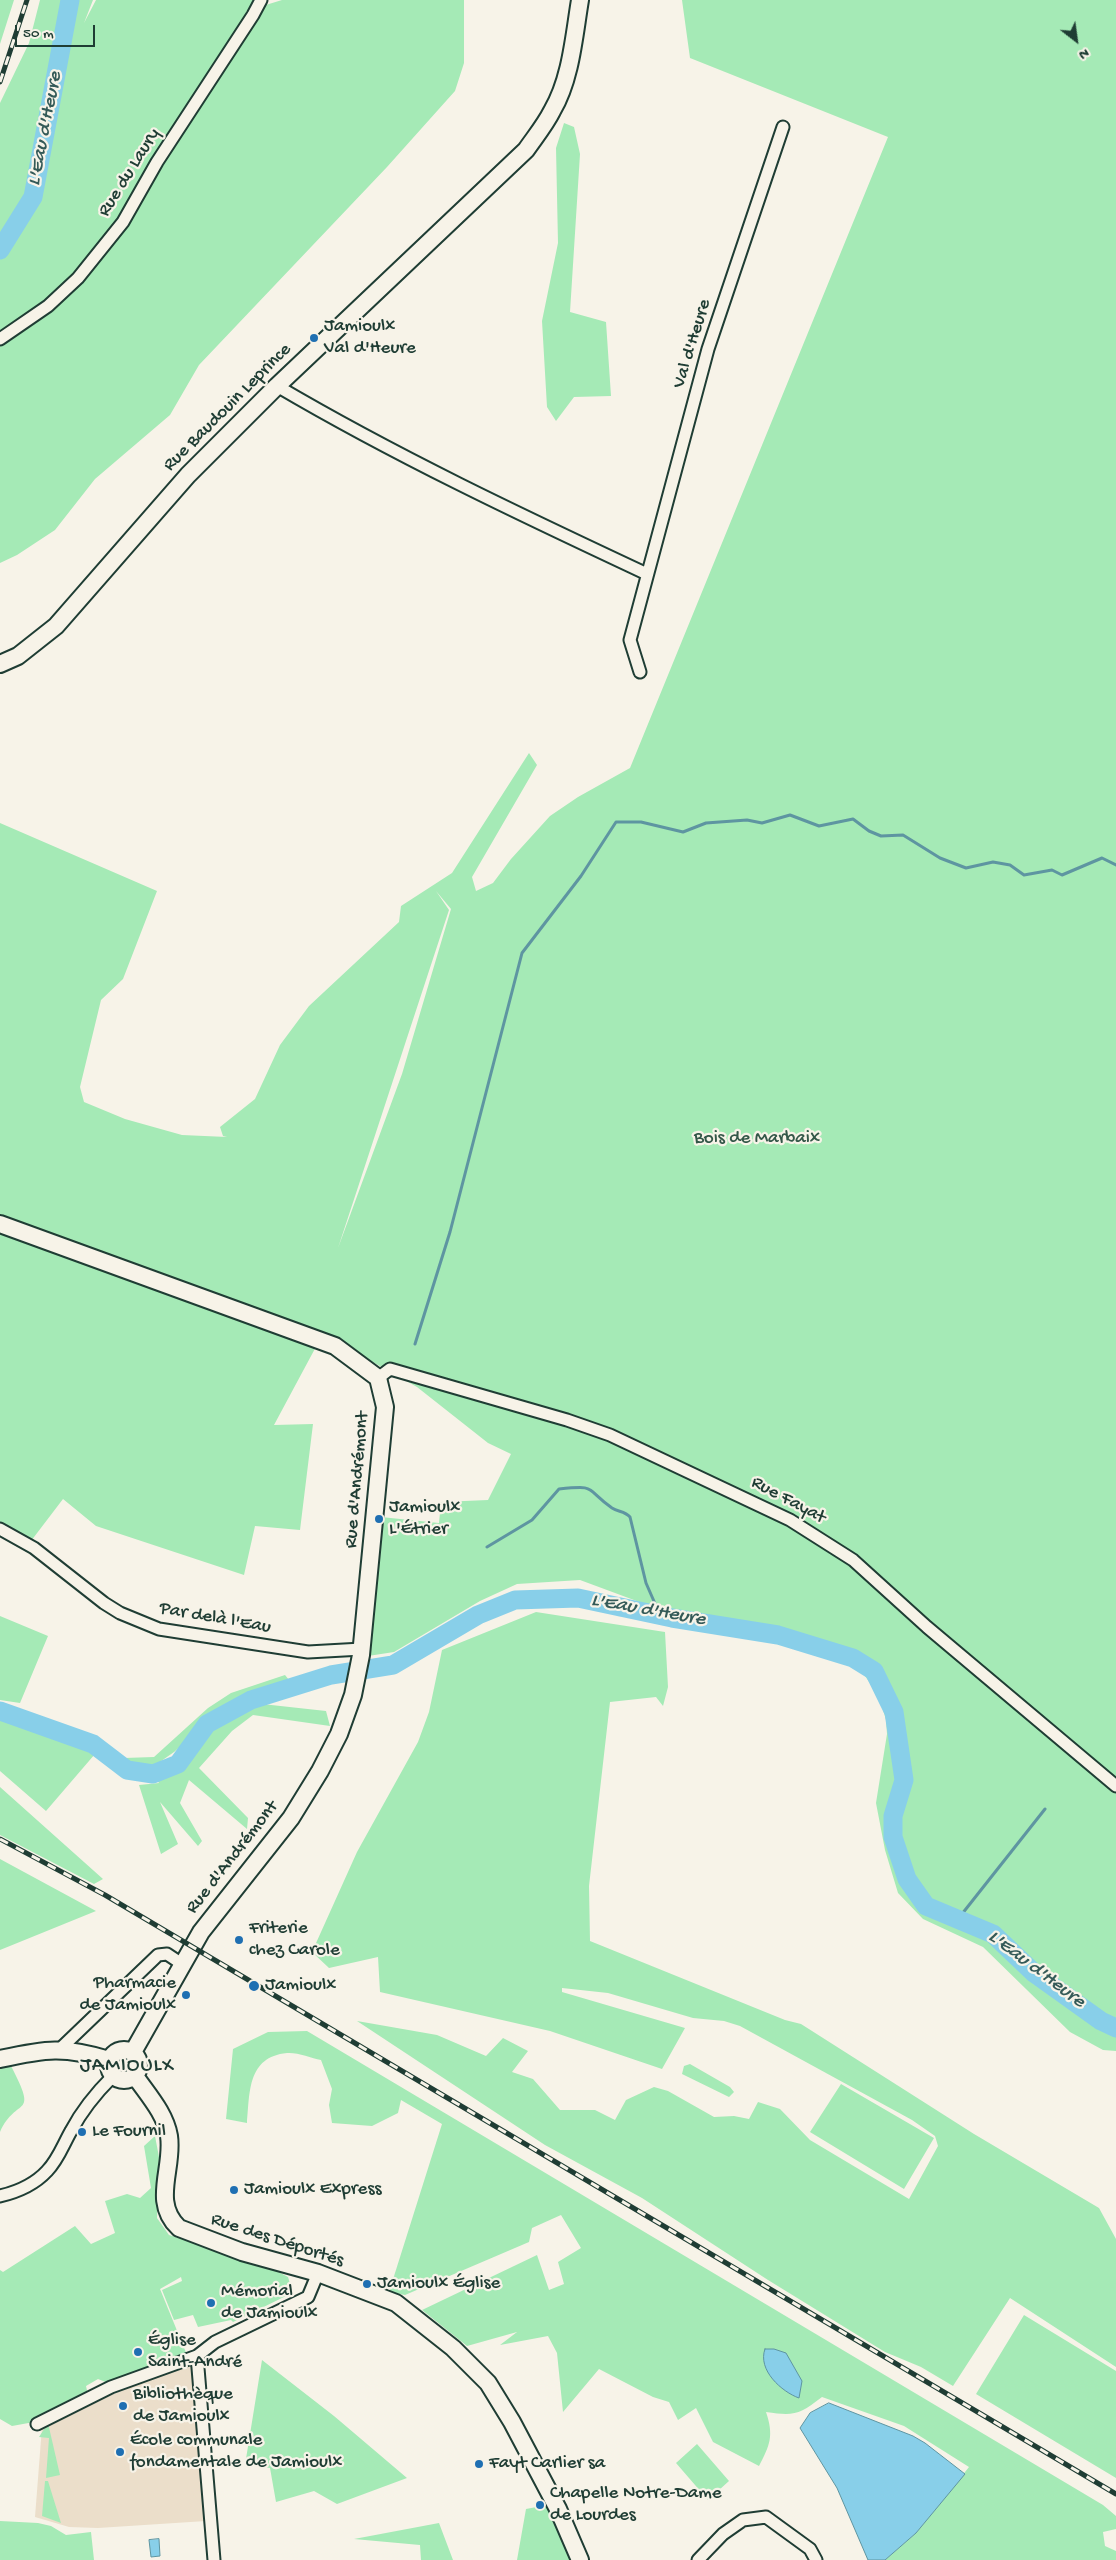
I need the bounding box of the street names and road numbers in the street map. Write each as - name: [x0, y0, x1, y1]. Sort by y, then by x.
- street label: Rue du Laury: [94, 124, 166, 222]
- street label: Val d'Heure: [669, 297, 717, 391]
- street label: Rue Baudouin Leprince: [159, 339, 297, 477]
- street label: Rue d'Andrémont: [341, 1411, 375, 1549]
- street label: Rue Fayat: [747, 1472, 829, 1530]
- street label: Par delà l'Eau: [158, 1598, 272, 1640]
- street label: Rue d'Andrémont: [182, 1797, 284, 1919]
- street label: Rue des Déportés: [208, 2209, 346, 2273]

